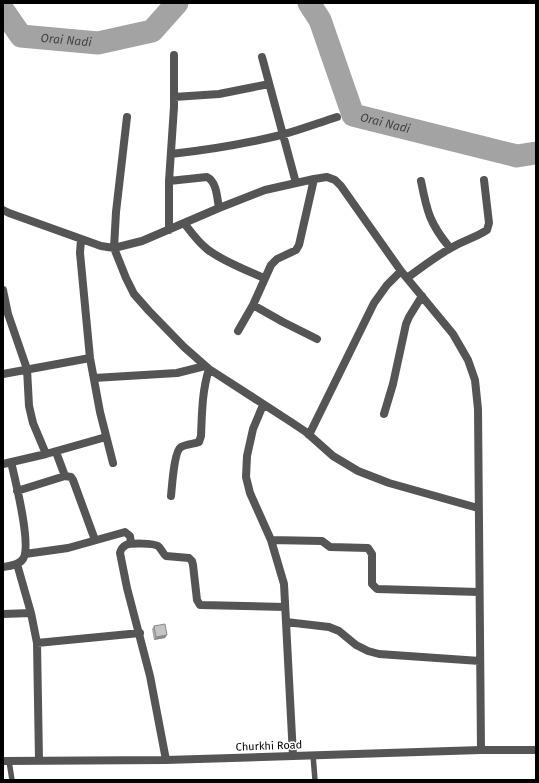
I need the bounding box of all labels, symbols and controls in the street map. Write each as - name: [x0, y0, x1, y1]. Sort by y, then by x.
- water label: Orai Nadi: [40, 31, 93, 49]
- water label: Orai Nadi: [359, 110, 412, 136]
- street label: Churkhi Road: [235, 738, 303, 754]

